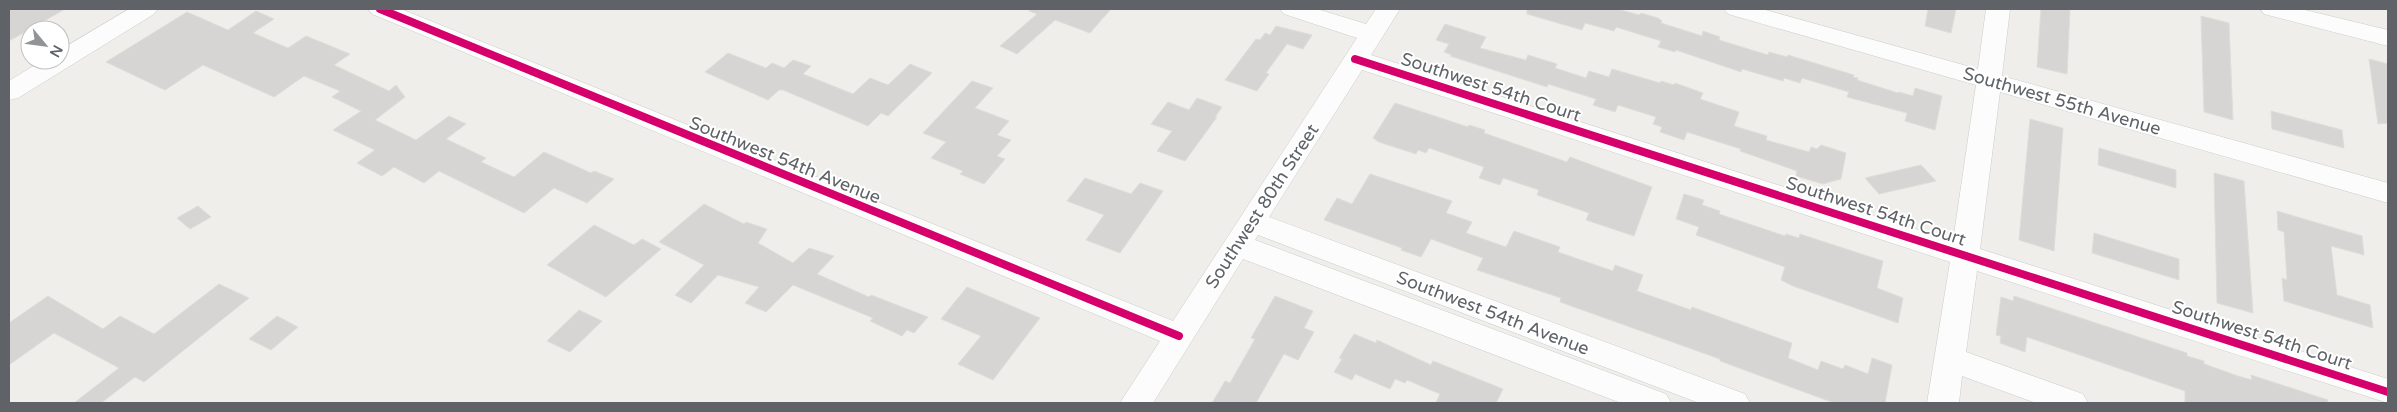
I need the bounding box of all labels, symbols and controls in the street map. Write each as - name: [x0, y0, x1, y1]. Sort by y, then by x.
- north arrow: [20, 20, 70, 70]
- text: N: [46, 42, 66, 60]
- street label: Southwest 54th Court: [1398, 47, 1584, 127]
- street label: Southwest 55th Avenue: [1961, 62, 2163, 140]
- street label: Southwest 54th Avenue: [686, 111, 884, 209]
- street label: Southwest 80th Street: [1201, 120, 1323, 292]
- street label: Southwest 54th Court: [1783, 171, 1969, 251]
- street label: Southwest 54th Avenue: [1394, 266, 1592, 360]
- street label: Southwest 54th Court: [2169, 295, 2355, 375]

